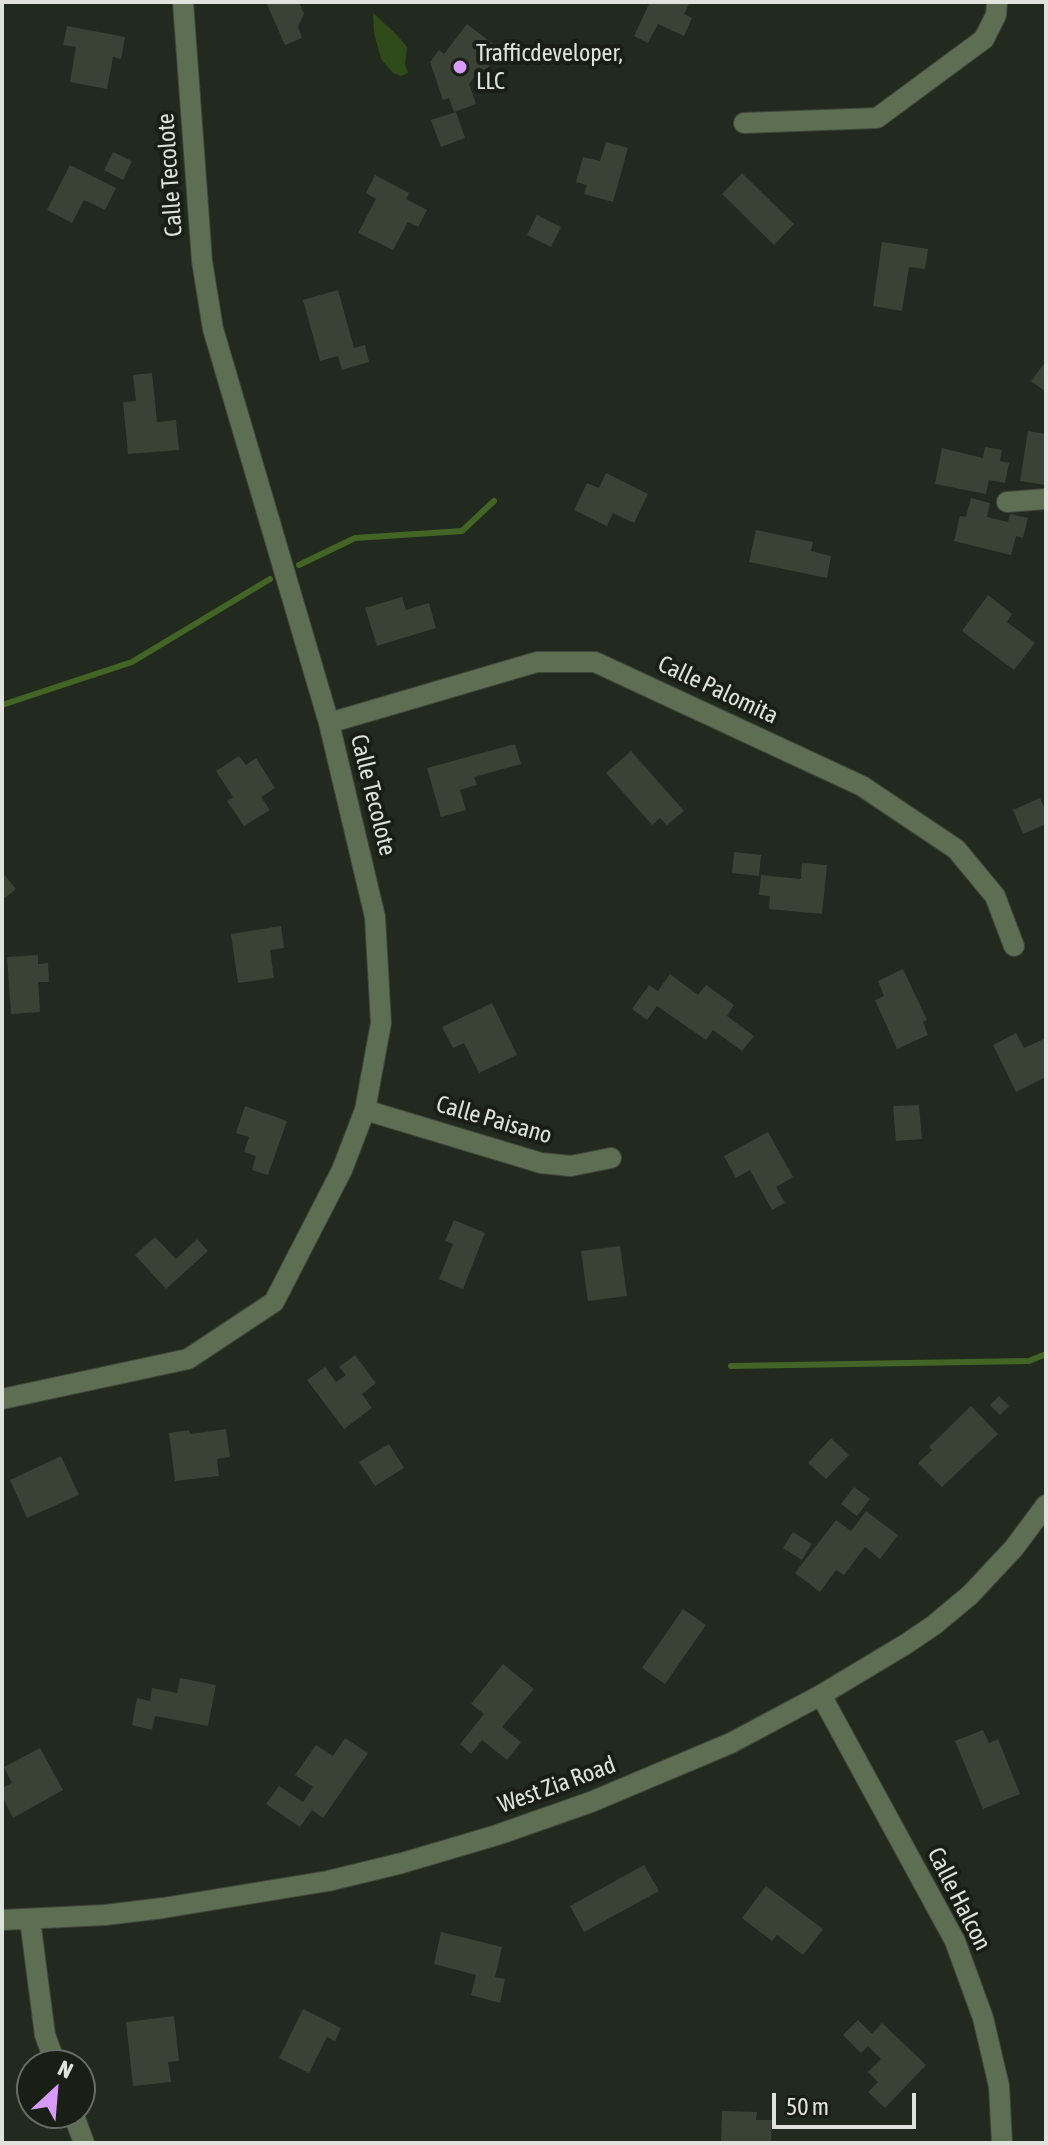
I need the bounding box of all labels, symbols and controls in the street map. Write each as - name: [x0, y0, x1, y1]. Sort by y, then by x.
- place label: Trafficdeveloper, LLC: [476, 39, 623, 95]
- marker: Trafficdeveloper, LLC: [451, 58, 469, 76]
- street label: Calle Tecolote: [151, 112, 189, 238]
- street label: Calle Palomita: [653, 650, 783, 730]
- street label: Calle Tecolote: [344, 732, 402, 858]
- street label: Calle Paisano: [433, 1090, 555, 1150]
- street label: West Zia Road: [494, 1750, 620, 1820]
- street label: Calle Halcon: [921, 1843, 997, 1955]
- north arrow: [16, 2049, 96, 2129]
- text: N: [54, 2055, 77, 2084]
- scale bar: [776, 2077, 920, 2127]
- text: 50 m: [786, 2093, 829, 2120]

